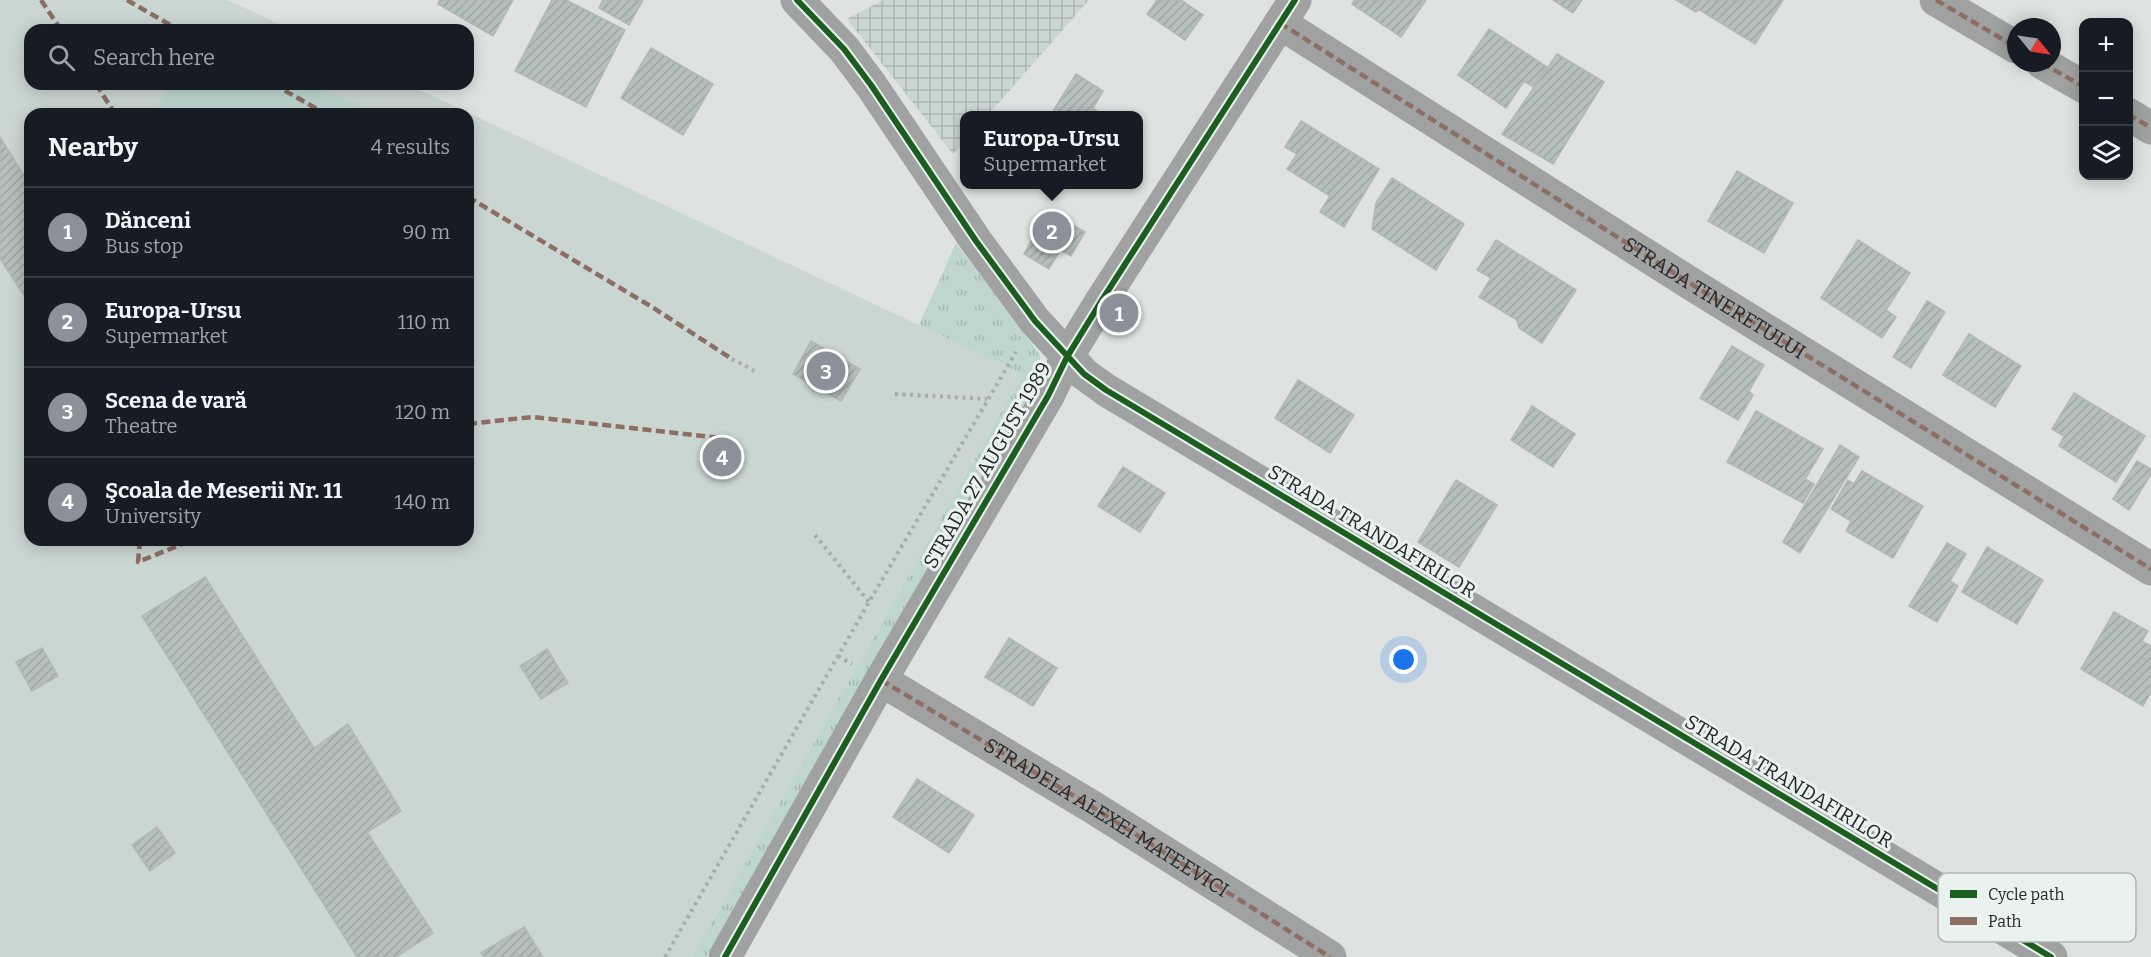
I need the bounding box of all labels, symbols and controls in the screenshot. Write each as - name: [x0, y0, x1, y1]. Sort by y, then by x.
- north arrow: [2007, 18, 2061, 72]
- map controls: [2079, 18, 2133, 180]
- button: +: [2079, 18, 2133, 72]
- search box: [24, 24, 474, 90]
- icon: search: [45, 41, 78, 74]
- text: Search here: [93, 44, 215, 71]
- button: −: [2079, 72, 2133, 126]
- popup: [960, 111, 1143, 189]
- text: Europa-Ursu: [983, 125, 1120, 152]
- button: layers: [2079, 126, 2133, 180]
- text: Nearby: [48, 132, 138, 163]
- text: 4 results: [371, 135, 450, 159]
- text: Supermarket: [983, 152, 1106, 176]
- text: Dănceni: [105, 207, 191, 234]
- pin: 2: [1032, 208, 1072, 254]
- text: 1: [63, 220, 72, 244]
- text: 90 m: [402, 220, 450, 244]
- street label: STRADA TINERETULUI: [1619, 232, 1810, 364]
- text: Bus stop: [105, 234, 183, 258]
- pin: 1: [1100, 290, 1138, 336]
- text: Europa-Ursu: [105, 297, 241, 324]
- text: 2: [62, 310, 73, 334]
- text: 110 m: [398, 310, 450, 334]
- text: Supermarket: [105, 324, 228, 348]
- pin: 3: [806, 348, 846, 394]
- street label: STRADA 27 AUGUST 1989: [918, 358, 1056, 572]
- text: Scena de vară: [105, 387, 247, 414]
- text: 3: [62, 400, 73, 424]
- text: 120 m: [395, 400, 450, 424]
- text: Theatre: [105, 414, 177, 438]
- pin: 4: [702, 434, 742, 480]
- street label: STRADA TRANDAFIRILOR: [1264, 459, 1480, 603]
- text: Şcoala de Meserii Nr. 11: [105, 477, 342, 504]
- text: 4: [61, 490, 74, 514]
- text: 140 m: [394, 490, 450, 514]
- text: University: [105, 504, 201, 528]
- your location: [1389, 645, 1418, 674]
- street label: STRADA TRANDAFIRILOR: [1681, 709, 1897, 853]
- street label: STRADELA ALEXEI MATEEVICI: [980, 733, 1233, 902]
- legend: [1938, 873, 2136, 942]
- text: Cycle path: [1988, 885, 2064, 904]
- text: Path: [1988, 912, 2022, 931]

